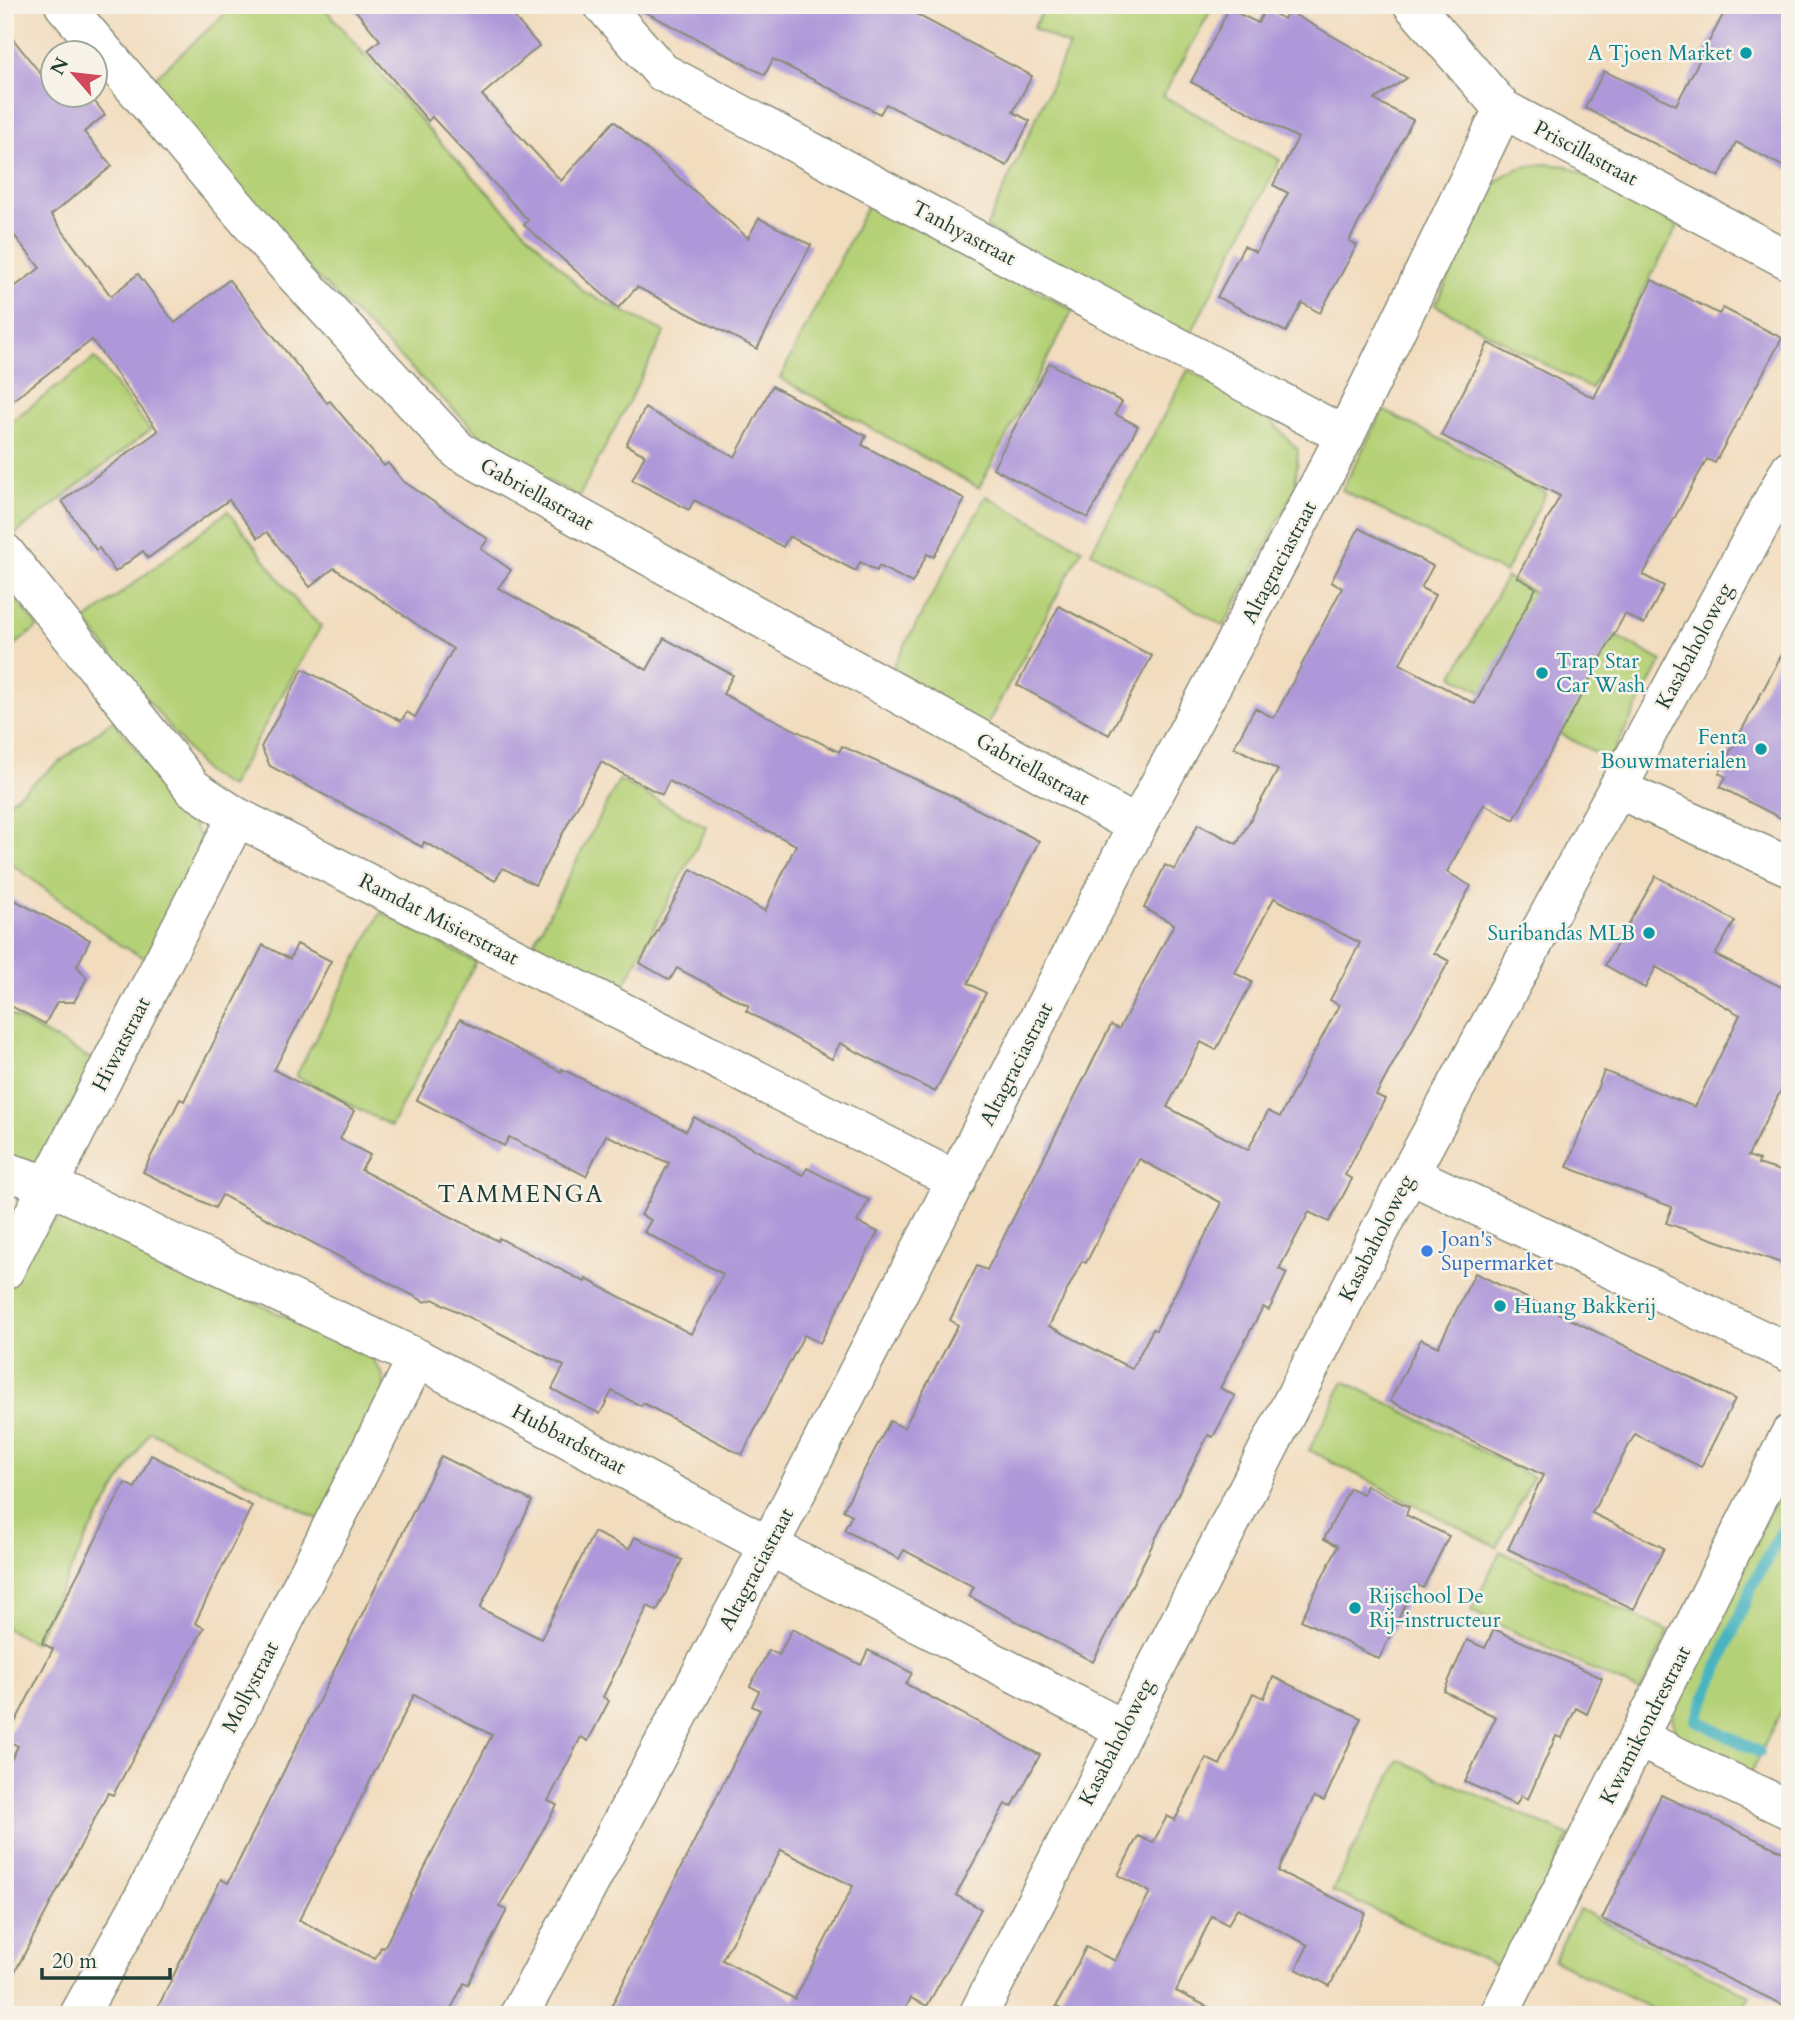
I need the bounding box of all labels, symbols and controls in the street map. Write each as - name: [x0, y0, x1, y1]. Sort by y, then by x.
- north arrow: [38, 38, 108, 108]
- place label: A Tjoen Market: [1588, 39, 1732, 68]
- marker: A Tjoen Market: [1738, 45, 1754, 61]
- text: N: [45, 53, 75, 80]
- street label: Priscillastraat: [1528, 114, 1643, 193]
- street label: Tanhyastraat: [907, 194, 1021, 273]
- street label: Gabriellastraat: [475, 451, 599, 538]
- street label: Altagraciastraat: [1235, 495, 1324, 629]
- street label: Kasabaholoweg: [1649, 578, 1740, 714]
- place label: Trap Star Car Wash: [1556, 647, 1646, 700]
- marker: Trap Star Car Wash: [1534, 665, 1550, 681]
- place label: Fenta Bouwmaterialen: [1601, 723, 1747, 776]
- street label: Gabriellastraat: [971, 726, 1095, 813]
- marker: Fenta Bouwmaterialen: [1753, 741, 1769, 757]
- street label: Ramdat Misierstraat: [354, 867, 524, 972]
- place label: Suribandas MLB: [1487, 919, 1635, 948]
- marker: Suribandas MLB: [1641, 925, 1657, 941]
- street label: Hiwatstraat: [85, 992, 158, 1096]
- street label: Altagraciastraat: [973, 997, 1060, 1131]
- street label: Kasabaholoweg: [1332, 1170, 1421, 1307]
- district label: TAMMENGA: [437, 1178, 605, 1211]
- place label: Joan's Supermarket: [1438, 1225, 1554, 1278]
- marker: Joan's Supermarket: [1419, 1243, 1435, 1259]
- place label: Huang Bakkerij: [1514, 1292, 1656, 1321]
- marker: Huang Bakkerij: [1492, 1298, 1508, 1314]
- street label: Hubbardstraat: [506, 1397, 631, 1482]
- street label: Altagraciastraat: [712, 1502, 801, 1636]
- place label: Rijschool De Rij-instructeur: [1369, 1582, 1501, 1635]
- marker: Rijschool De Rij-instructeur: [1347, 1600, 1363, 1616]
- street label: Mollystraat: [215, 1636, 286, 1738]
- street label: Kwamikondrestraat: [1593, 1641, 1698, 1809]
- street label: Kasabaholoweg: [1072, 1674, 1161, 1811]
- scale bar: [42, 1936, 170, 1980]
- text: 20 m: [52, 1947, 97, 1976]

